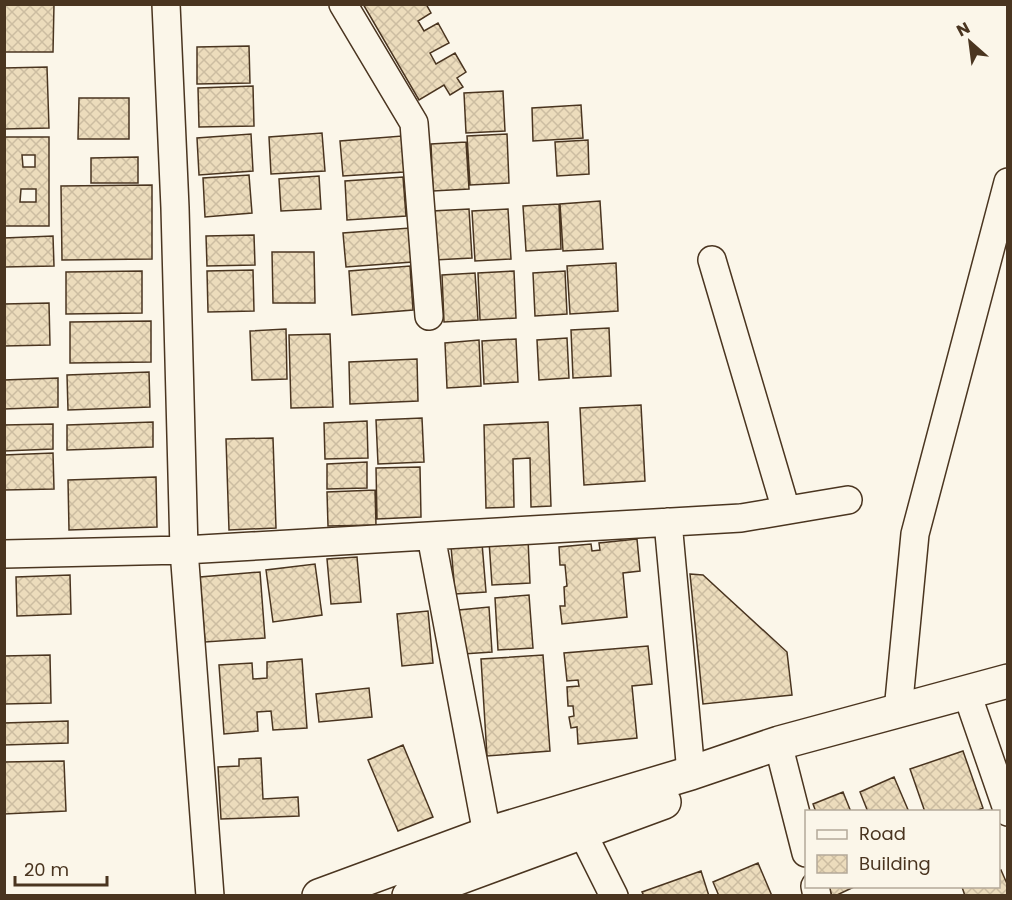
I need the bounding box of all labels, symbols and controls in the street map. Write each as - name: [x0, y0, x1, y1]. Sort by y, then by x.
- north arrow: [940, 12, 1000, 72]
- text: N: [952, 16, 974, 42]
- legend: [805, 810, 1000, 888]
- text: Road: [859, 821, 906, 846]
- scale bar: [15, 849, 106, 887]
- text: Building: [859, 851, 931, 876]
- text: 20 m: [24, 857, 69, 882]

